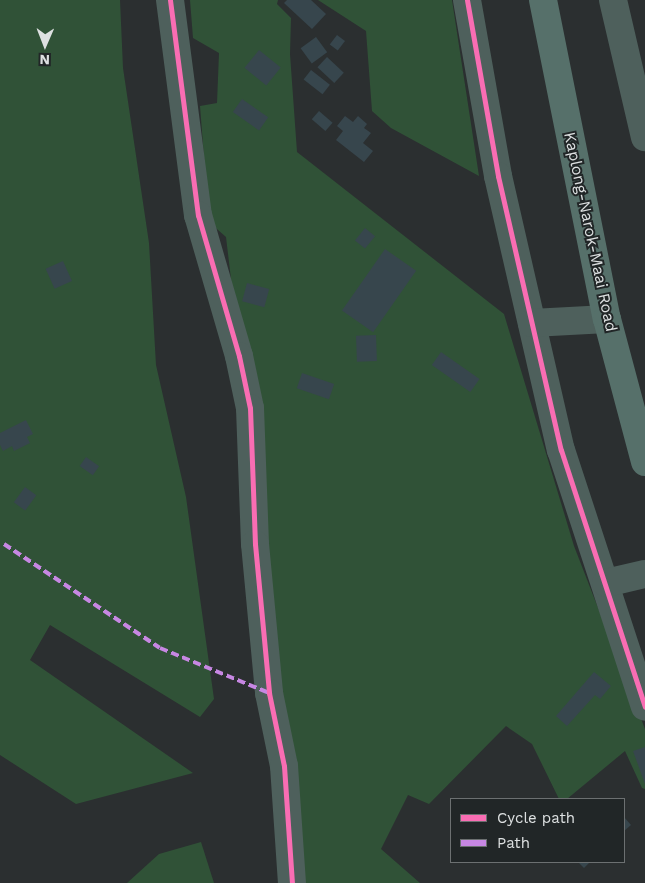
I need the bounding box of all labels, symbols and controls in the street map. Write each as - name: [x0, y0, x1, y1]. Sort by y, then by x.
- north arrow: [20, 20, 70, 70]
- text: N: [39, 52, 50, 68]
- street label: Kaplong-Narok-Maai Road: [559, 130, 621, 334]
- legend: [450, 798, 625, 863]
- text: Cycle path: [497, 809, 575, 827]
- text: Path: [497, 834, 530, 852]

